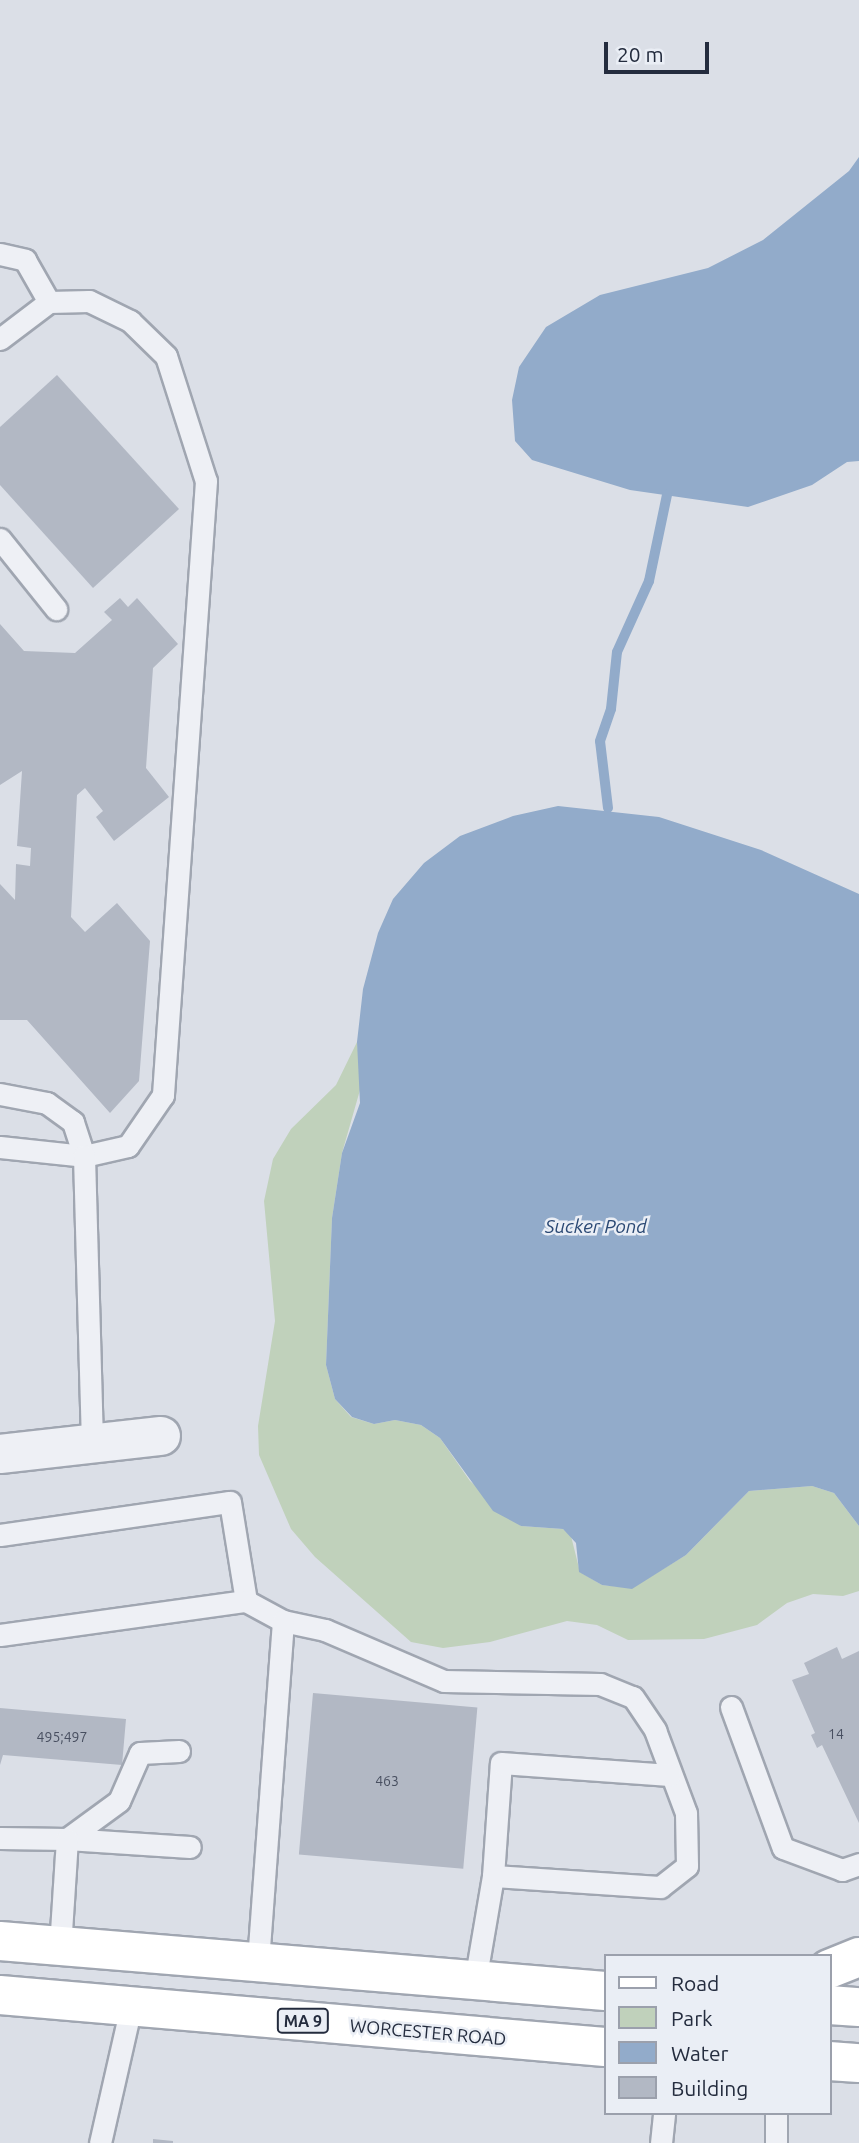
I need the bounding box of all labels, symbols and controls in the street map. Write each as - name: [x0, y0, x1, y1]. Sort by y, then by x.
- scale bar: [607, 28, 712, 72]
- text: 20 m: [617, 42, 664, 66]
- water label: Sucker Pond: [545, 1216, 647, 1238]
- house number: 14: [828, 1726, 844, 1742]
- house number: 495;497: [37, 1729, 87, 1745]
- house number: 463: [375, 1773, 399, 1789]
- legend: [604, 1954, 831, 2115]
- text: Road: [671, 1971, 719, 1995]
- text: Park: [671, 2006, 713, 2030]
- road number: MA 9: [277, 2008, 329, 2034]
- street label: WORCESTER ROAD: [349, 2014, 507, 2050]
- text: Water: [671, 2041, 729, 2065]
- text: Building: [671, 2076, 748, 2100]

